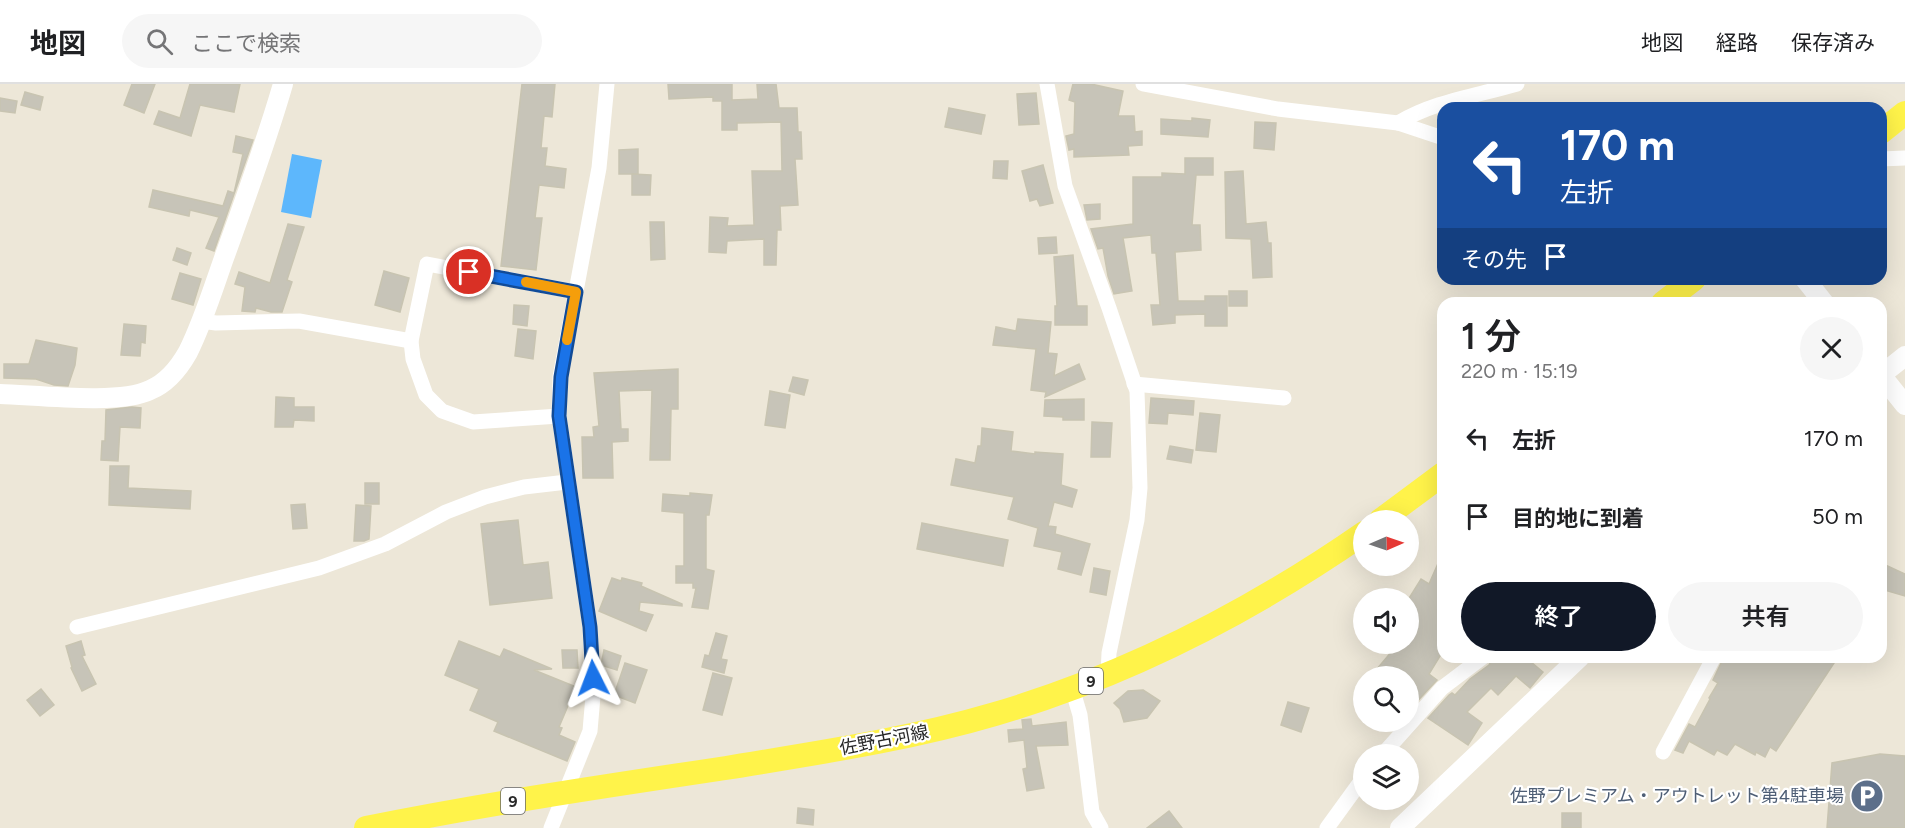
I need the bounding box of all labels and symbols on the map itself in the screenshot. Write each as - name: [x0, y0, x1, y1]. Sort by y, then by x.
- pin: [443, 246, 494, 297]
- north arrow: [1353, 510, 1419, 576]
- position arrow: [561, 646, 625, 710]
- road number: 9: [1079, 668, 1103, 694]
- street label: 佐野古河線: [838, 721, 930, 759]
- parking icon: 佐野プレミアム・アウトレット第4駐車場: [1849, 778, 1885, 814]
- place label: 佐野プレミアム・アウトレット第4駐車場: [1510, 785, 1844, 807]
- road number: 9: [501, 788, 525, 814]

